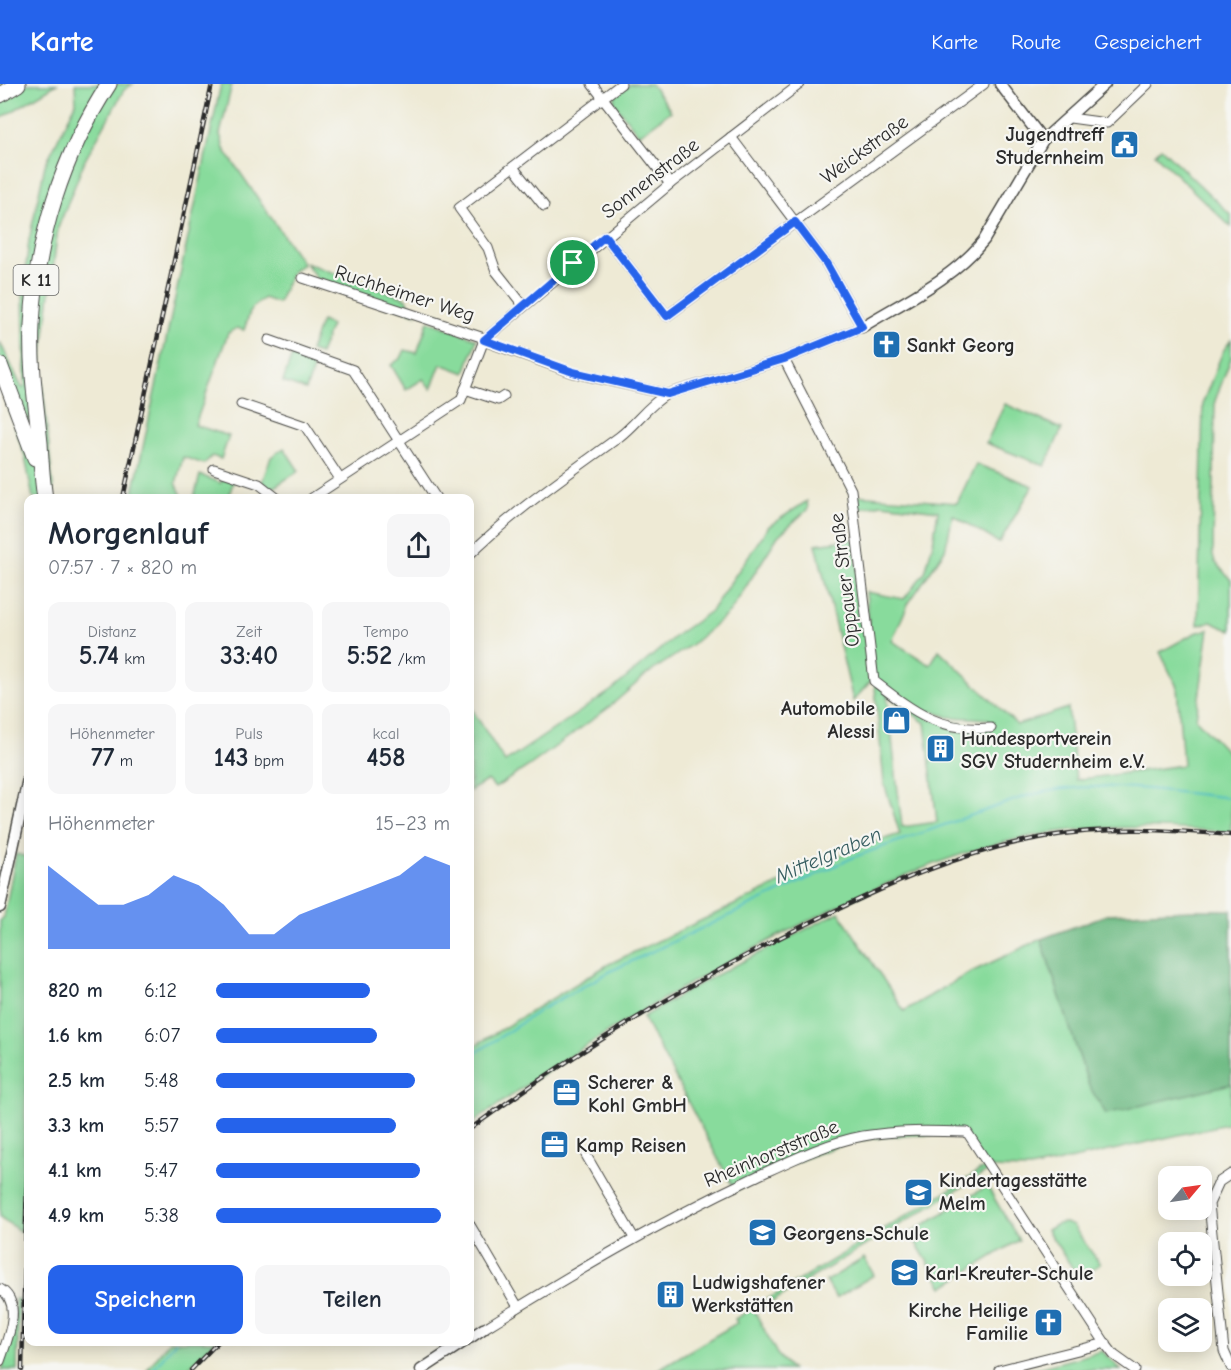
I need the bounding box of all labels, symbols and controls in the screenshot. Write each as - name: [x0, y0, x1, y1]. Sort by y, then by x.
- text: Karte: [30, 26, 94, 58]
- text: Karte: [931, 30, 978, 54]
- text: Route: [1011, 30, 1061, 54]
- text: Gespeichert: [1094, 30, 1201, 54]
- street label: Weickstraße: [816, 110, 912, 189]
- place label: Jugendtreff Studernheim: [996, 123, 1106, 169]
- public building icon: Jugendtreff Studernheim: [1109, 129, 1141, 161]
- street label: Sonnenstraße: [597, 133, 704, 224]
- pin: [547, 237, 598, 288]
- icon: arrive: [556, 246, 589, 279]
- street label: Ruchheimer Weg: [332, 260, 478, 327]
- road number: K 11: [14, 265, 58, 295]
- church icon: Sankt Georg: [870, 329, 902, 361]
- place label: Sankt Georg: [907, 334, 1015, 357]
- street label: Oppauer Straße: [825, 512, 864, 648]
- text: Morgenlauf: [48, 514, 208, 552]
- button: share: [387, 514, 450, 577]
- text: 07:57 · 7 × 820 m: [48, 556, 197, 579]
- text: Distanz: [88, 623, 136, 641]
- text: Zeit: [236, 623, 262, 641]
- text: Tempo: [363, 623, 409, 641]
- text: 5.74: [79, 641, 119, 671]
- text: 33:40: [220, 641, 278, 671]
- text: 5:52: [346, 641, 392, 671]
- text: km: [119, 650, 145, 668]
- text: /km: [392, 650, 426, 668]
- place label: Automobile Alessi: [781, 697, 875, 743]
- shop icon: Automobile Alessi: [880, 704, 912, 736]
- text: Höhenmeter: [69, 725, 155, 743]
- text: Puls: [235, 725, 263, 743]
- text: kcal: [373, 725, 399, 743]
- place label: Hundesportverein SGV Studernheim e.V.: [961, 727, 1145, 773]
- building icon: Hundesportverein SGV Studernheim e.V.: [924, 733, 956, 765]
- text: 77: [91, 743, 114, 773]
- text: 143: [214, 743, 249, 773]
- text: 458: [366, 743, 406, 773]
- text: m: [114, 752, 133, 770]
- text: bpm: [249, 752, 284, 770]
- text: Höhenmeter: [48, 812, 155, 835]
- text: 15–23 m: [375, 812, 450, 835]
- water label: Mittelgraben: [770, 822, 885, 889]
- text: 820 m: [48, 979, 103, 1002]
- text: 6:12: [144, 979, 177, 1002]
- text: 1.6 km: [48, 1024, 103, 1047]
- text: 6:07: [144, 1024, 180, 1047]
- text: 2.5 km: [48, 1069, 105, 1092]
- text: 5:48: [144, 1069, 178, 1092]
- place label: Scherer & Kohl GmbH: [588, 1071, 687, 1117]
- office icon: Scherer & Kohl GmbH: [551, 1077, 583, 1109]
- text: 3.3 km: [48, 1114, 104, 1137]
- text: 5:57: [144, 1114, 179, 1137]
- street label: Rheinhorststraße: [700, 1115, 842, 1192]
- office icon: Kamp Reisen: [539, 1129, 571, 1161]
- place label: Kamp Reisen: [576, 1134, 686, 1157]
- text: 4.1 km: [48, 1159, 102, 1182]
- text: 5:47: [144, 1159, 178, 1182]
- north arrow: [1158, 1166, 1212, 1220]
- map controls: [1158, 1166, 1212, 1352]
- place label: Kindertagesstätte Melm: [939, 1169, 1087, 1215]
- school or university icon: Kindertagesstätte Melm: [902, 1176, 934, 1208]
- text: 4.9 km: [48, 1204, 104, 1227]
- text: 5:38: [144, 1204, 179, 1227]
- school or university icon: Georgens-Schule: [746, 1217, 778, 1249]
- place label: Georgens-Schule: [783, 1222, 929, 1245]
- button: locate: [1158, 1232, 1212, 1286]
- school or university icon: Karl-Kreuter-Schule: [888, 1257, 920, 1289]
- place label: Karl-Kreuter-Schule: [925, 1262, 1094, 1285]
- button: Speichern: [48, 1265, 243, 1334]
- button: Teilen: [255, 1265, 450, 1334]
- place label: Ludwigshafener Werkstätten: [692, 1271, 825, 1317]
- building icon: Ludwigshafener Werkstätten: [655, 1278, 687, 1310]
- button: layers: [1158, 1298, 1212, 1352]
- place label: Kirche Heilige Familie: [908, 1299, 1028, 1345]
- church icon: Kirche Heilige Familie: [1033, 1306, 1065, 1338]

